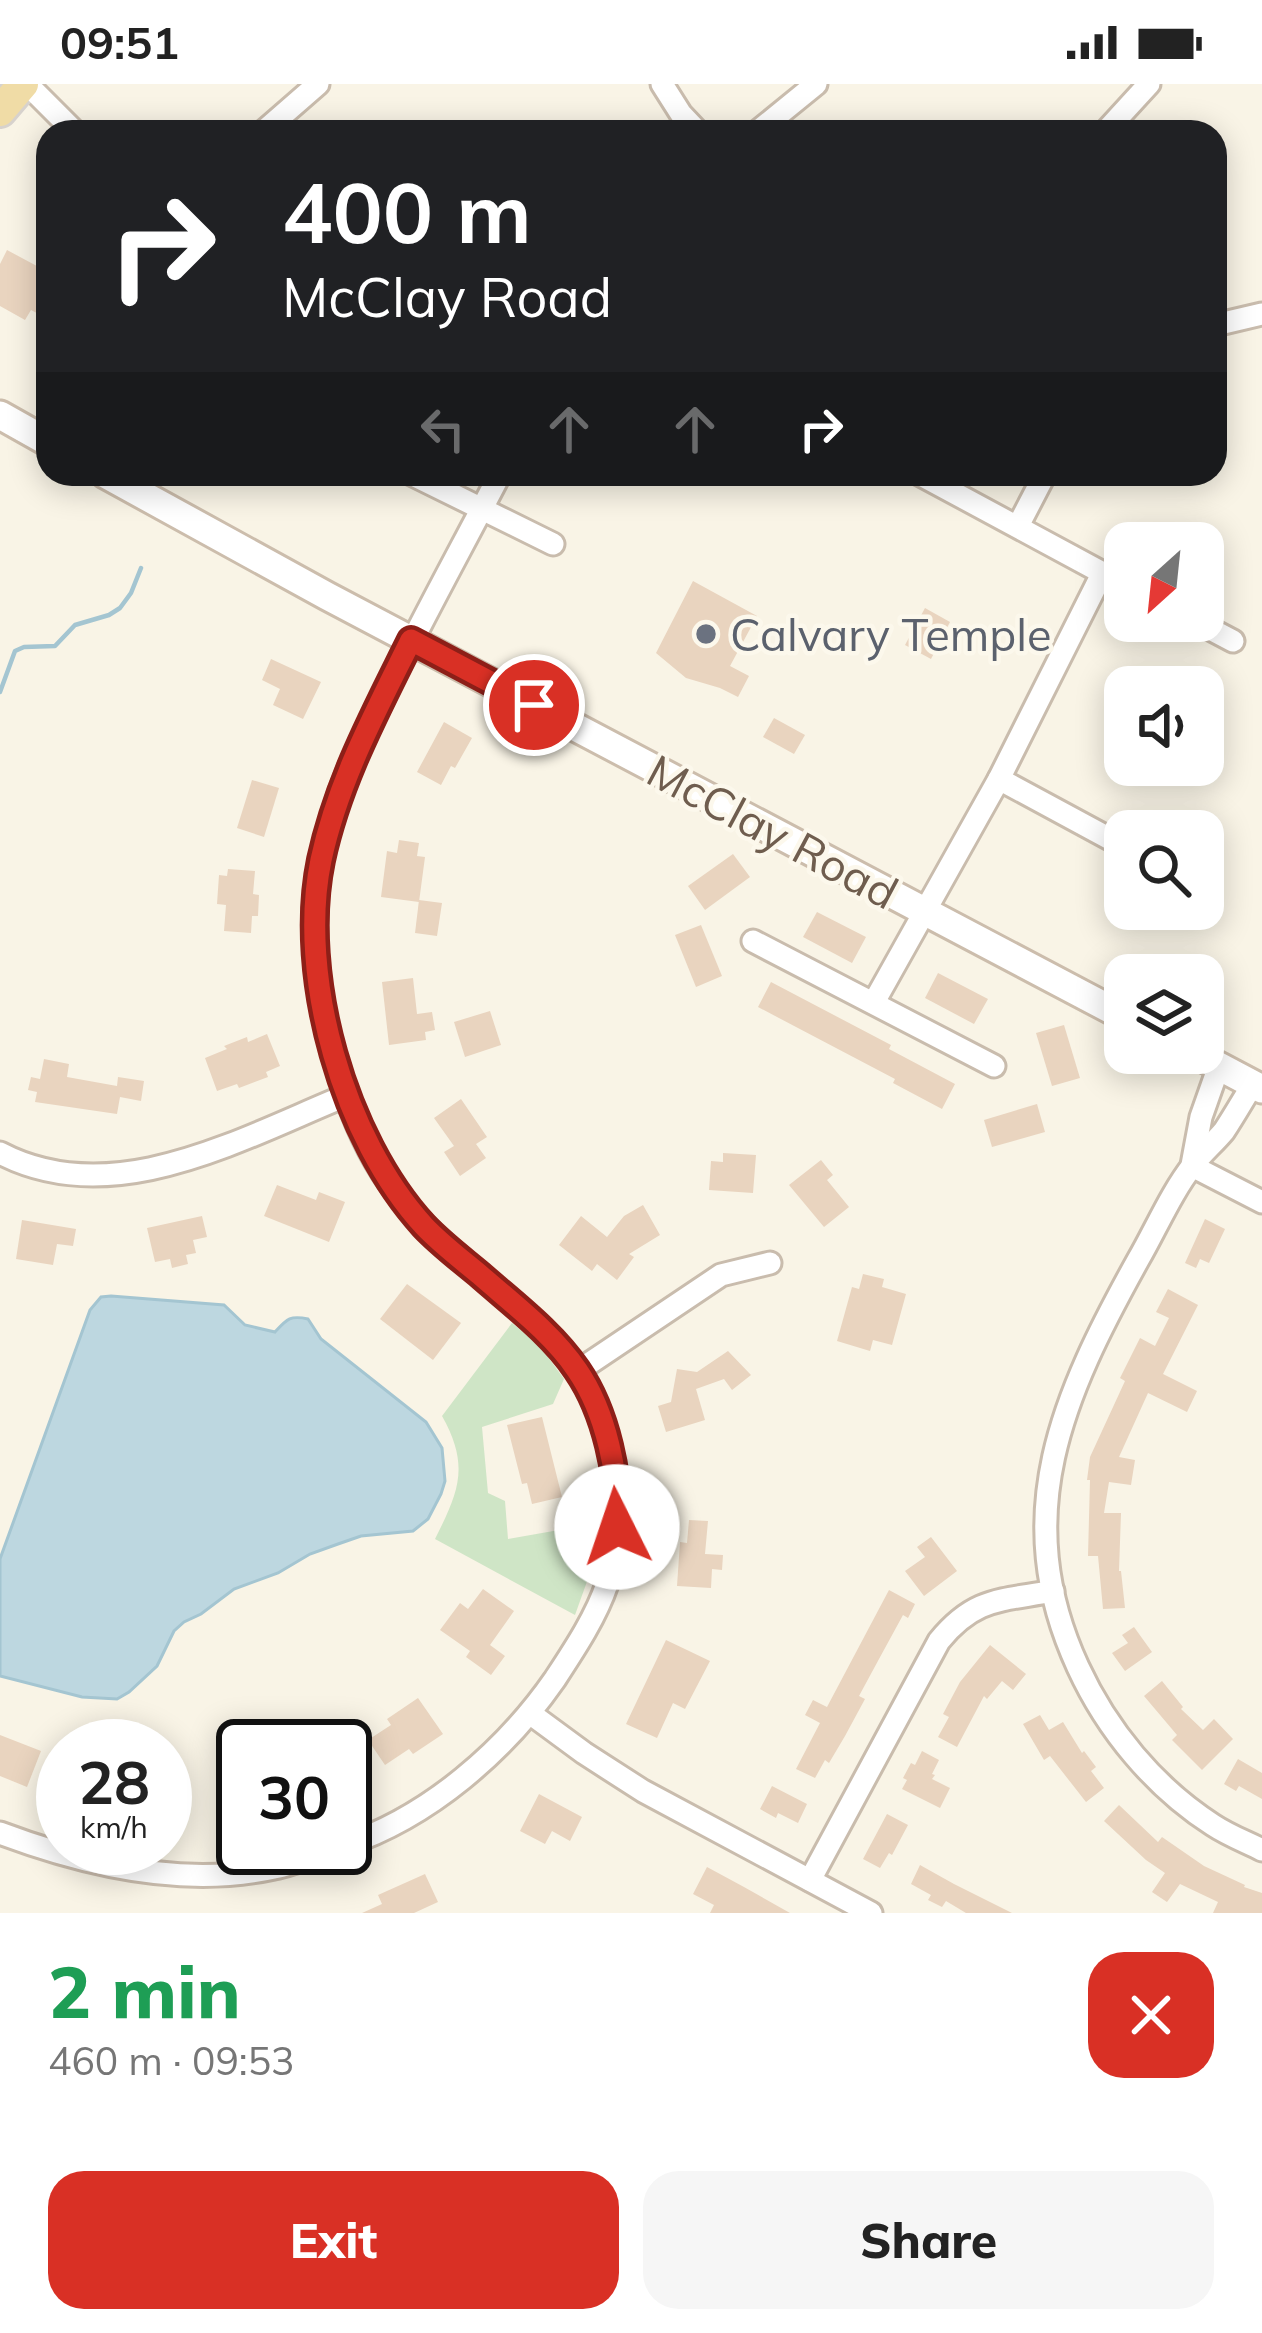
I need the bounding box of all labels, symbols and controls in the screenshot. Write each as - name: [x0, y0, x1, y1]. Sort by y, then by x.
- text: 09:51: [60, 14, 179, 70]
- text: 400 m: [282, 159, 532, 264]
- icon: right: [84, 168, 240, 324]
- text: McClay Road: [282, 263, 612, 331]
- icon: left: [410, 396, 476, 462]
- icon: ahead: [536, 396, 602, 462]
- icon: ahead: [662, 396, 728, 462]
- icon: right: [788, 396, 854, 462]
- north arrow: [1104, 522, 1224, 642]
- map controls: [1104, 522, 1224, 1074]
- place label: Calvary Temple: [730, 606, 1051, 662]
- marker: Calvary Temple: [693, 621, 719, 647]
- pin: [483, 654, 585, 756]
- button: sound: [1104, 666, 1224, 786]
- icon: arrive: [501, 672, 567, 738]
- street label: McClay Road: [638, 742, 908, 920]
- button: search: [1104, 810, 1224, 930]
- button: layers: [1104, 954, 1224, 1074]
- position arrow: [554, 1464, 680, 1590]
- speed limit sign: 30: [216, 1719, 372, 1875]
- text: 28: [78, 1744, 150, 1819]
- text: km/h: [80, 1808, 148, 1846]
- text: 2 min: [48, 1946, 241, 2036]
- button: close: [1088, 1952, 1214, 2078]
- text: 460 m · 09:53: [48, 2036, 294, 2085]
- button: Exit: [48, 2171, 619, 2309]
- button: Share: [643, 2171, 1214, 2309]

